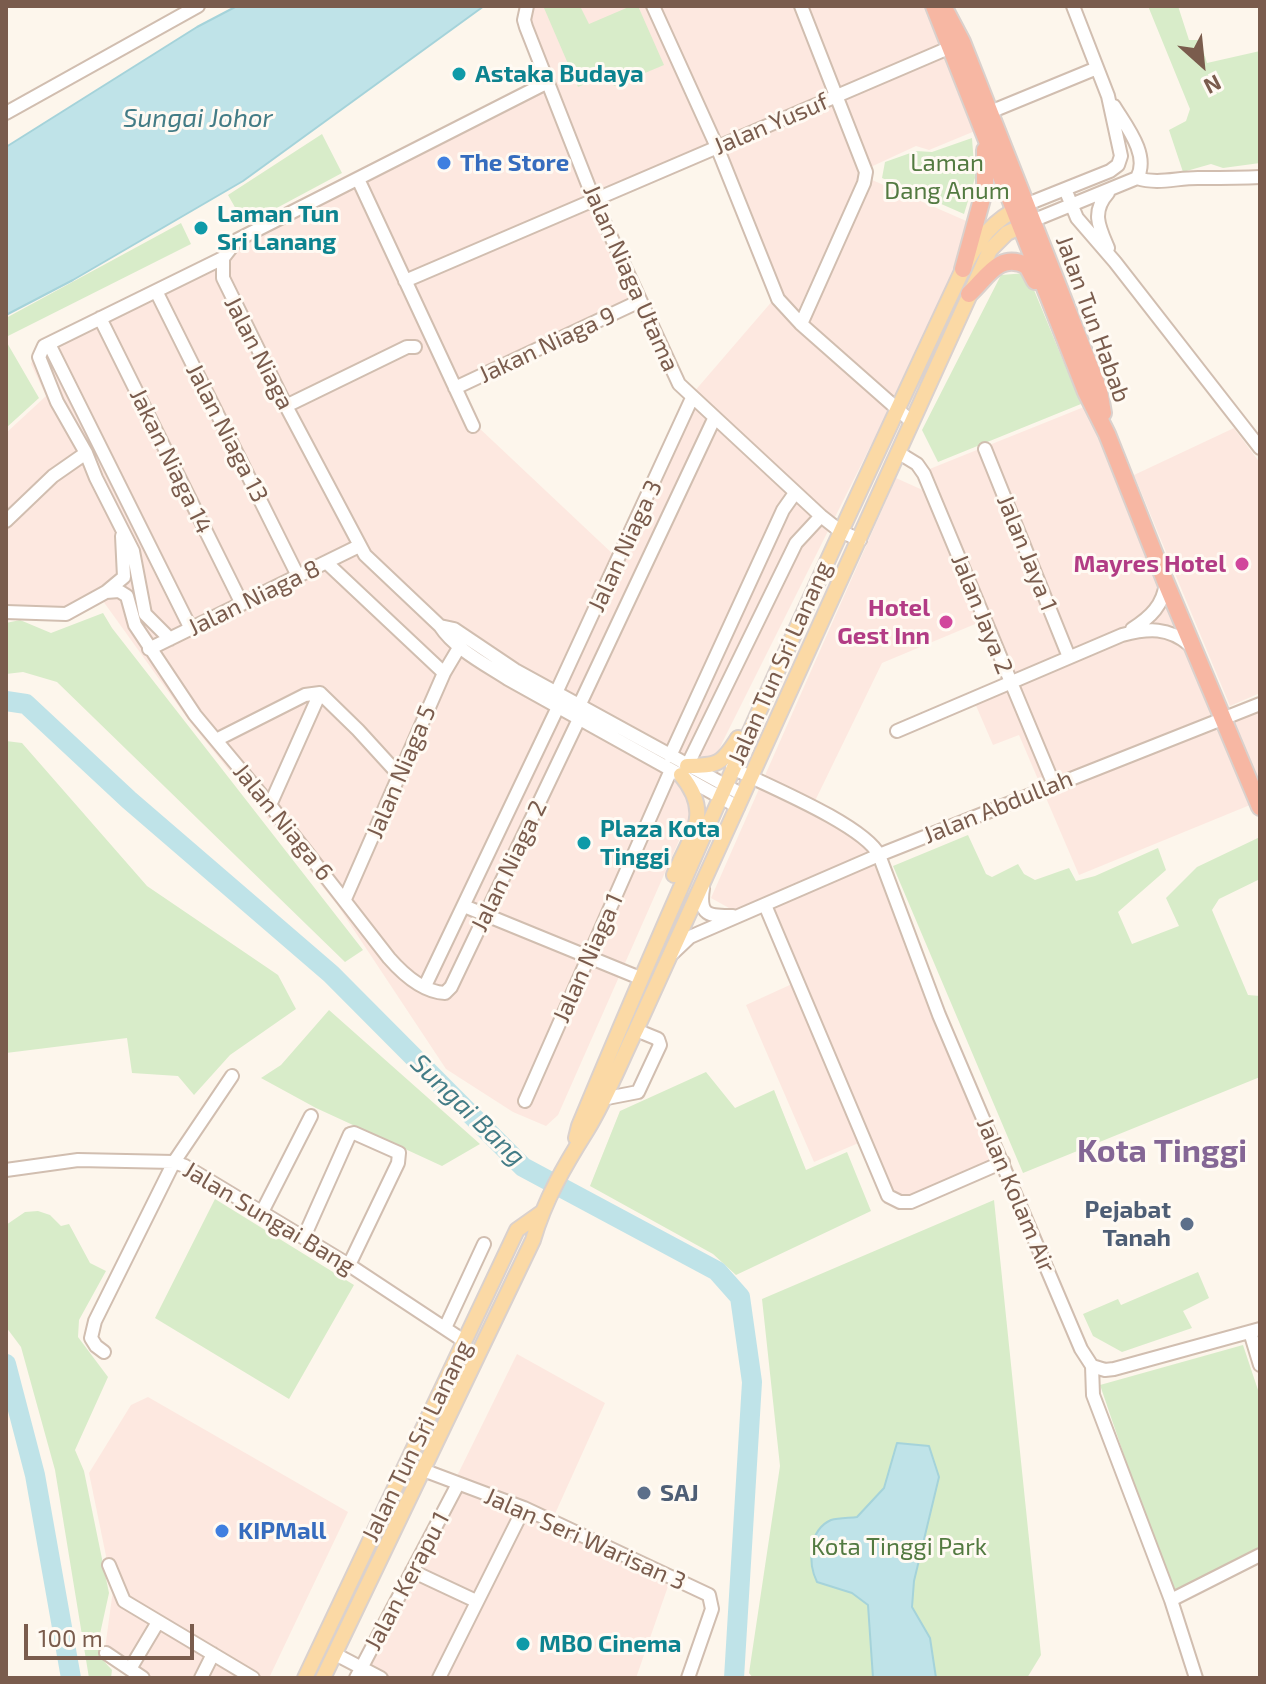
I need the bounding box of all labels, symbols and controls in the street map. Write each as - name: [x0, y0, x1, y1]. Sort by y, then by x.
- north arrow: [1162, 24, 1242, 104]
- place label: Astaka Budaya: [475, 60, 644, 88]
- marker: Astaka Budaya: [450, 65, 468, 83]
- text: N: [1200, 70, 1226, 101]
- street label: Jalan Yusuf: [709, 87, 833, 161]
- water label: Sungai Johor: [123, 102, 273, 134]
- place label: The Store: [460, 149, 569, 177]
- park label: Laman Dang Anum: [884, 149, 1010, 205]
- marker: The Store: [435, 154, 453, 172]
- street label: Jalan Niaga Utama: [577, 180, 685, 376]
- place label: Laman Tun Sri Lanang: [217, 200, 339, 256]
- marker: Laman Tun Sri Lanang: [192, 219, 210, 237]
- street label: Jalan Tun Habab: [1049, 232, 1137, 406]
- street label: Jalan Niaga: [218, 291, 300, 415]
- street label: Jakan Niaga 9: [474, 301, 620, 389]
- street label: Jalan Niaga 13: [180, 359, 274, 507]
- street label: Jakan Niaga 14: [123, 384, 219, 538]
- street label: Jalan Niaga 3: [582, 476, 668, 616]
- street label: Jalan Jaya 1: [991, 491, 1063, 615]
- street label: Jalan Jaya 2: [945, 550, 1019, 678]
- place label: Mayres Hotel: [1073, 550, 1226, 578]
- street label: Jalan Niaga 8: [183, 554, 325, 642]
- marker: Mayres Hotel: [1233, 555, 1251, 573]
- street label: Jalan Tun Sri Lanang: [722, 557, 838, 769]
- place label: Hotel Gest Inn: [837, 594, 930, 650]
- marker: Hotel Gest Inn: [937, 613, 955, 631]
- street label: Jalan Niaga 5: [360, 701, 442, 843]
- street label: Jalan Niaga 6: [227, 758, 339, 886]
- street label: Jalan Abdullah: [919, 764, 1077, 850]
- street label: Jalan Niaga 2: [465, 796, 553, 936]
- place label: Plaza Kota Tinggi: [600, 815, 720, 871]
- marker: Plaza Kota Tinggi: [575, 834, 593, 852]
- street label: Jalan Niaga 1: [547, 889, 629, 1027]
- water label: Sungai Bang: [404, 1048, 532, 1172]
- street label: Jalan Kolam Air: [970, 1113, 1062, 1277]
- district label: Kota Tinggi: [1077, 1132, 1247, 1170]
- street label: Jalan Sungai Bang: [178, 1155, 360, 1281]
- place label: Pejabat Tanah: [1085, 1196, 1171, 1252]
- marker: Pejabat Tanah: [1178, 1215, 1196, 1233]
- street label: Jalan Tun Sri Lanang: [356, 1336, 478, 1546]
- place label: SAJ: [660, 1479, 699, 1507]
- street label: Jalan Seri Warisan 3: [480, 1482, 690, 1596]
- marker: SAJ: [635, 1484, 653, 1502]
- street label: Jalan Kerapu 1: [358, 1507, 456, 1655]
- place label: KIPMall: [238, 1517, 326, 1545]
- marker: KIPMall: [213, 1522, 231, 1540]
- park label: Kota Tinggi Park: [811, 1533, 987, 1561]
- scale bar: [28, 1608, 198, 1658]
- text: 100 m: [38, 1623, 103, 1652]
- place label: MBO Cinema: [539, 1630, 682, 1658]
- marker: MBO Cinema: [514, 1635, 532, 1653]

